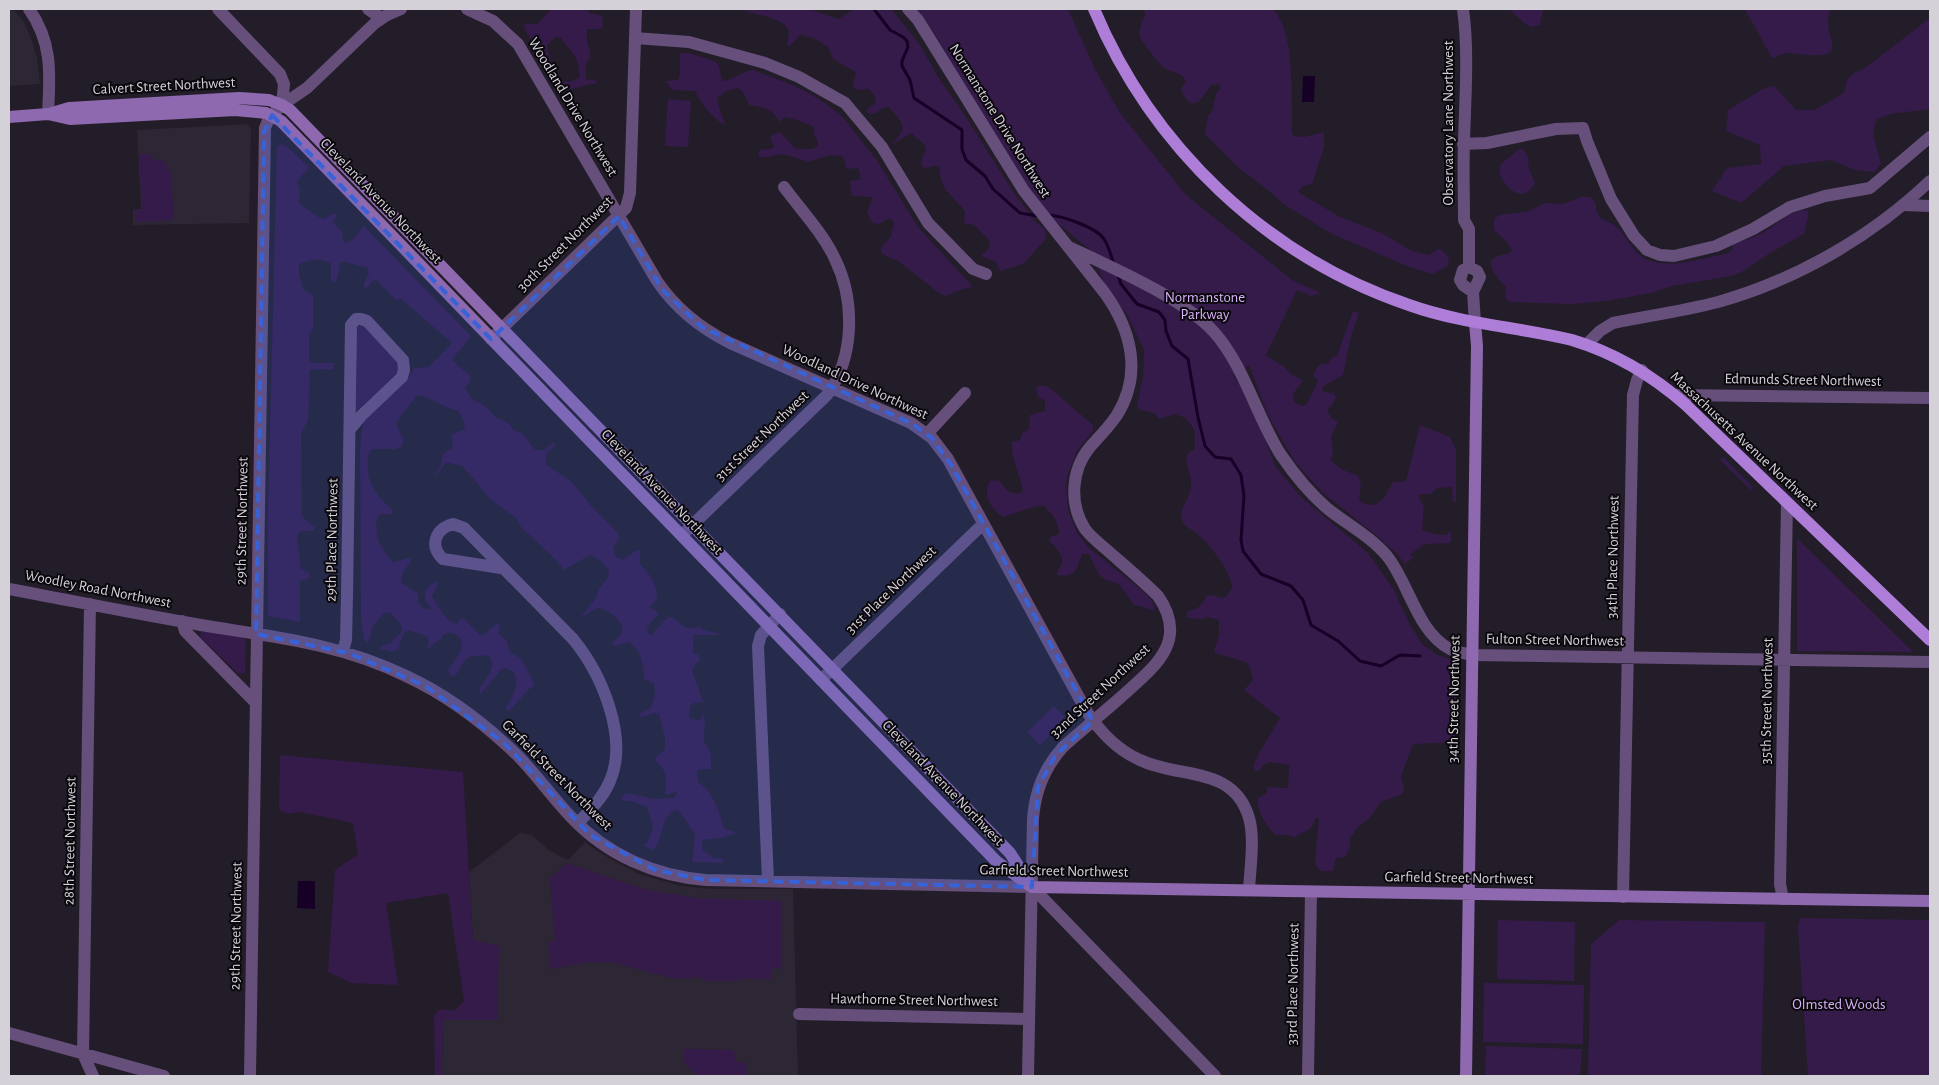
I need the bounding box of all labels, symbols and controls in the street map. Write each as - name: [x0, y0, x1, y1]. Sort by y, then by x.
- street label: Woodland Drive Northwest: [526, 35, 620, 179]
- street label: Observatory Lane Northwest: [1441, 40, 1456, 206]
- street label: Normanstone Drive Northwest: [946, 41, 1054, 201]
- street label: Calvert Street Northwest: [92, 75, 236, 97]
- street label: Cleveland Avenue Northwest: [317, 136, 445, 267]
- street label: 30th Street Northwest: [514, 193, 616, 295]
- park label: Normanstone Parkway: [1165, 290, 1245, 322]
- street label: Woodland Drive Northwest: [780, 342, 930, 422]
- street label: Massachusetts Avenue Northwest: [1667, 369, 1821, 513]
- street label: Edmunds Street Northwest: [1724, 371, 1882, 389]
- street label: 31st Street Northwest: [712, 388, 812, 484]
- street label: Cleveland Avenue Northwest: [598, 427, 726, 558]
- street label: 29th Street Northwest: [233, 457, 251, 585]
- street label: 29th Place Northwest: [323, 478, 341, 602]
- street label: 34th Place Northwest: [1604, 495, 1622, 619]
- street label: 31st Place Northwest: [843, 543, 939, 637]
- street label: Woodley Road Northwest: [24, 567, 173, 611]
- street label: Fulton Street Northwest: [1486, 631, 1625, 649]
- street label: 34th Street Northwest: [1445, 635, 1463, 763]
- street label: 35th Street Northwest: [1758, 637, 1776, 765]
- street label: 32nd Street Northwest: [1047, 641, 1153, 741]
- street label: Garfield Street Northwest: [499, 717, 615, 833]
- street label: Cleveland Avenue Northwest: [879, 718, 1007, 849]
- street label: 28th Street Northwest: [61, 777, 79, 905]
- street label: 29th Street Northwest: [227, 862, 245, 990]
- street label: Garfield Street Northwest: [979, 862, 1129, 880]
- street label: Garfield Street Northwest: [1384, 869, 1534, 887]
- street label: 33rd Place Northwest: [1284, 922, 1302, 1045]
- street label: Hawthorne Street Northwest: [830, 991, 998, 1009]
- park label: Olmsted Woods: [1792, 997, 1886, 1012]

